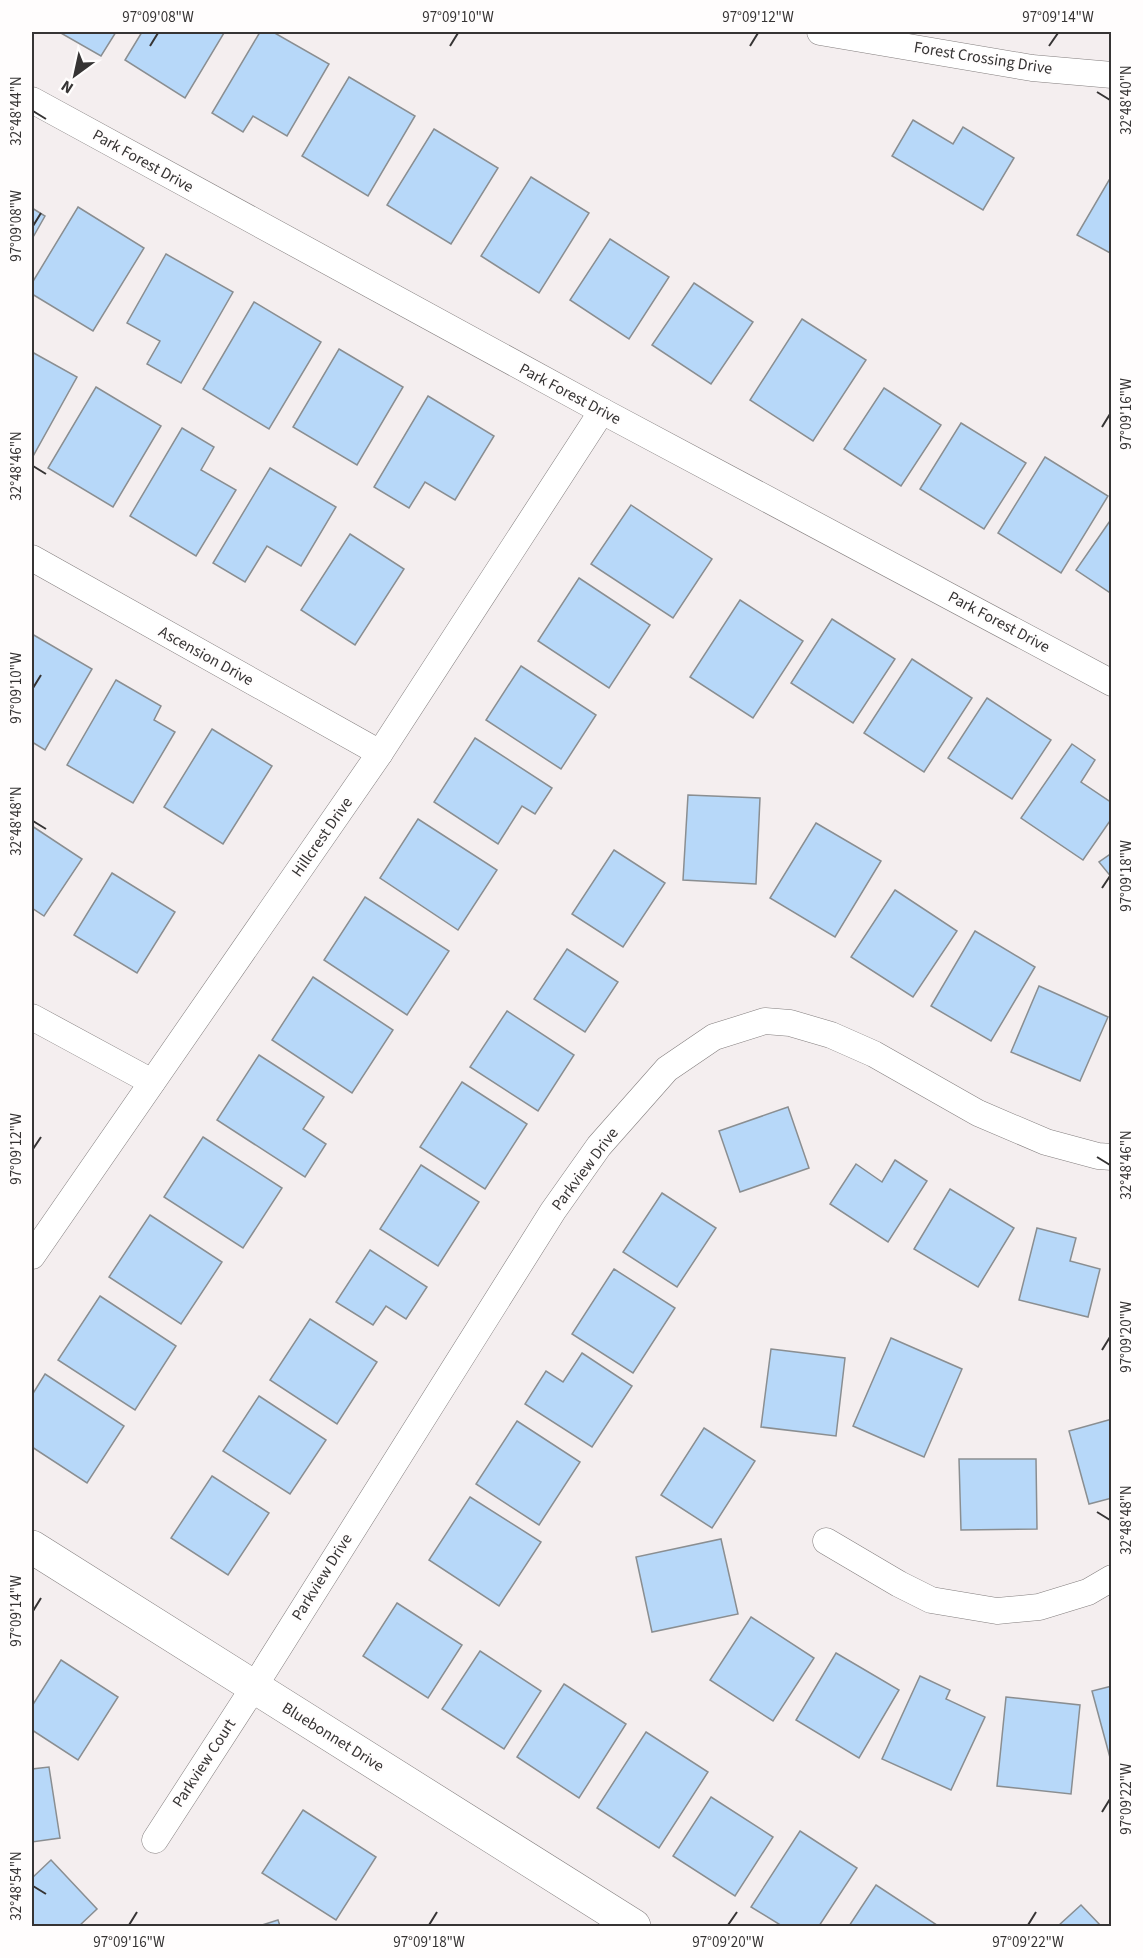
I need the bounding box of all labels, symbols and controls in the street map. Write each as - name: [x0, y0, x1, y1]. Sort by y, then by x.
- text: 97°09'08"W: [122, 7, 194, 28]
- text: 97°09'10"W: [422, 7, 494, 28]
- text: 97°09'12"W: [722, 7, 794, 28]
- text: 97°09'14"W: [1022, 7, 1094, 28]
- street label: Forest Crossing Drive: [912, 36, 1054, 80]
- north arrow: [45, 45, 105, 105]
- text: 32°48'40"N: [1116, 65, 1137, 135]
- text: N: [57, 75, 78, 99]
- text: 32°48'44"N: [6, 76, 27, 146]
- street label: Park Forest Drive: [88, 124, 198, 198]
- text: 97°09'08"W: [6, 190, 27, 262]
- street label: Park Forest Drive: [515, 358, 625, 430]
- text: 97°09'16"W: [1116, 378, 1137, 450]
- text: 32°48'46"N: [6, 431, 27, 501]
- street label: Park Forest Drive: [944, 586, 1054, 658]
- street label: Ascension Drive: [155, 621, 257, 691]
- text: 97°09'10"W: [6, 652, 27, 724]
- text: 32°48'48"N: [6, 786, 27, 856]
- street label: Hillcrest Drive: [286, 793, 358, 881]
- text: 97°09'18"W: [1116, 840, 1137, 912]
- text: 97°09'12"W: [6, 1113, 27, 1185]
- street label: Parkview Drive: [547, 1123, 624, 1215]
- text: 32°48'46"N: [1116, 1130, 1137, 1200]
- text: 97°09'20"W: [1116, 1301, 1137, 1373]
- text: 32°48'48"N: [1116, 1485, 1137, 1555]
- street label: Parkview Drive: [287, 1529, 358, 1625]
- text: 97°09'14"W: [6, 1575, 27, 1647]
- street label: Bluebonnet Drive: [278, 1697, 388, 1777]
- street label: Parkview Court: [167, 1714, 241, 1812]
- text: 97°09'22"W: [1116, 1763, 1137, 1835]
- text: 32°48'54"N: [6, 1851, 27, 1921]
- text: 97°09'16"W: [93, 1932, 165, 1953]
- text: 97°09'18"W: [393, 1932, 465, 1953]
- text: 97°09'20"W: [692, 1932, 764, 1953]
- text: 97°09'22"W: [992, 1932, 1064, 1953]

